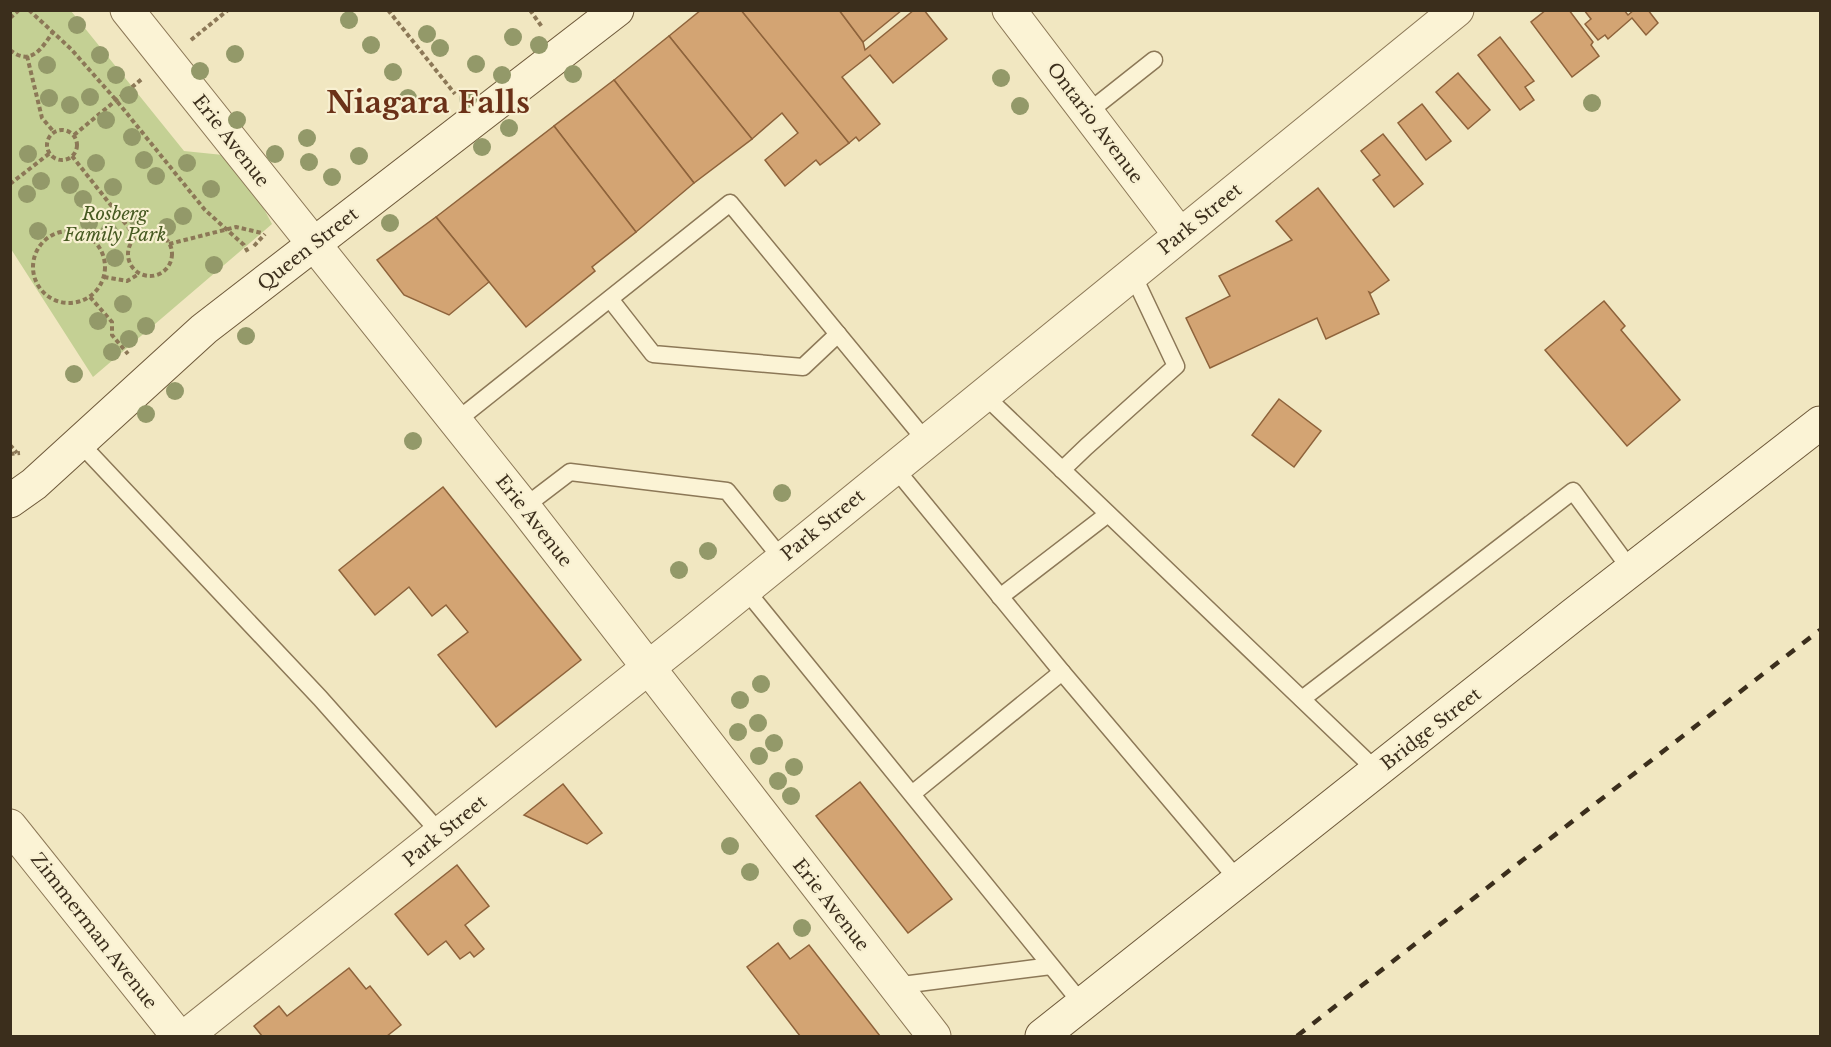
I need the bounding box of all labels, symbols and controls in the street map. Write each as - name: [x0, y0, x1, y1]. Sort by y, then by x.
- street label: Ontario Avenue: [1042, 58, 1148, 188]
- district label: Niagara Falls: [326, 84, 530, 121]
- street label: Erie Avenue: [188, 90, 274, 192]
- street label: Park Street: [1154, 179, 1246, 259]
- park label: Rosberg Family Park: [63, 203, 166, 246]
- street label: Queen Street: [253, 203, 363, 295]
- street label: Erie Avenue: [491, 470, 577, 572]
- street label: Park Street: [777, 485, 869, 565]
- street label: Bridge Street: [1377, 683, 1486, 775]
- street label: Park Street: [399, 791, 491, 871]
- street label: Zimmerman Avenue: [26, 848, 162, 1014]
- street label: Erie Avenue: [788, 854, 874, 956]

